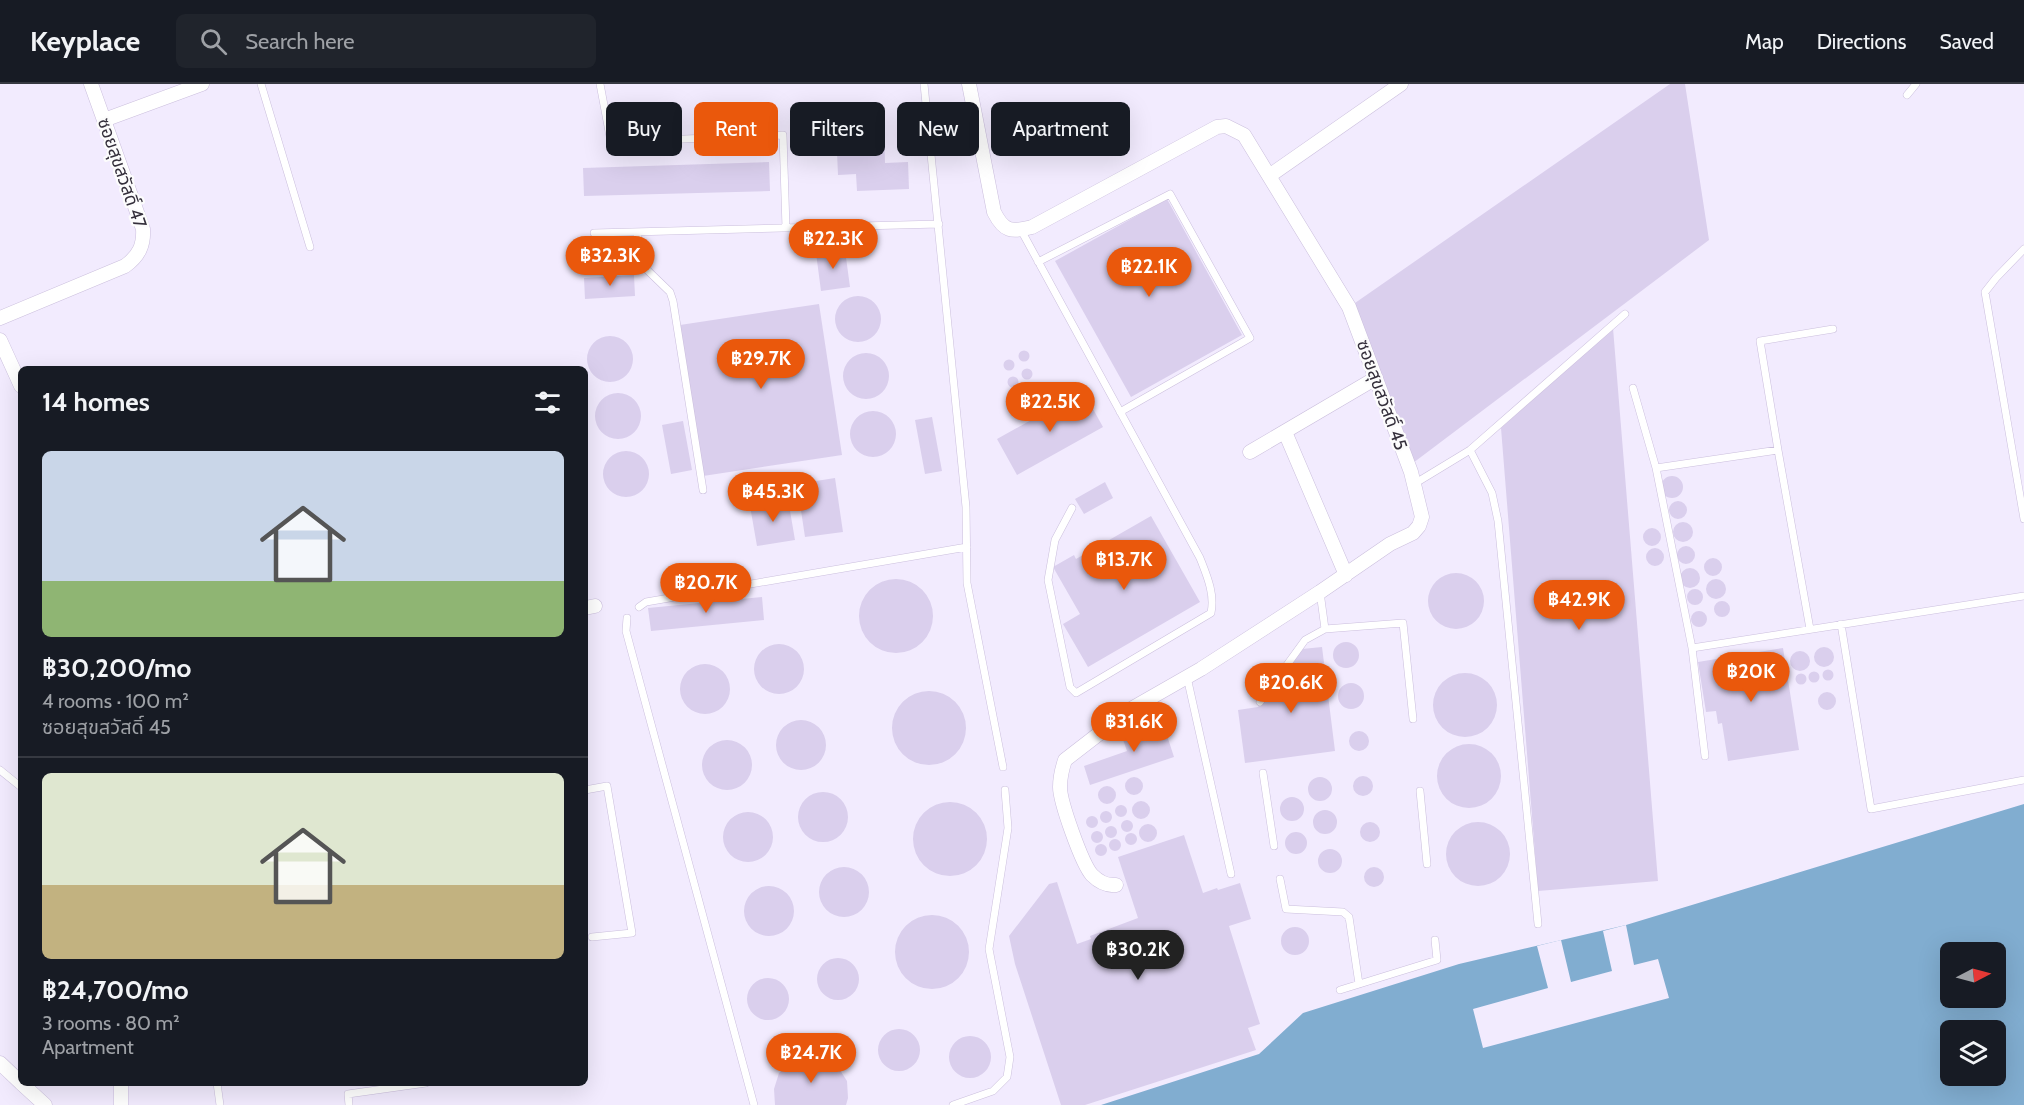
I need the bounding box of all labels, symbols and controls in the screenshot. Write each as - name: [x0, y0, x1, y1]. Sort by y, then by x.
- search box: [176, 14, 596, 68]
- text: Keyplace: [30, 24, 140, 58]
- icon: search: [197, 25, 230, 58]
- text: Search here: [245, 28, 355, 55]
- text: Map: [1745, 29, 1784, 54]
- text: Directions: [1817, 29, 1906, 54]
- text: Saved: [1939, 29, 1994, 54]
- chip: Buy: [606, 102, 682, 156]
- chip: Rent: [694, 102, 778, 156]
- chip: Filters: [790, 102, 885, 156]
- chip: New: [897, 102, 979, 156]
- chip: Apartment: [991, 102, 1130, 156]
- street label: ซอยสุขสวัสดิ์ 47: [93, 115, 151, 231]
- pin: ฿22.3K: [784, 219, 882, 270]
- text: ฿22.3K: [803, 226, 863, 250]
- pin: ฿32.3K: [561, 236, 659, 287]
- text: ฿32.3K: [580, 243, 640, 267]
- pin: ฿22.1K: [1100, 247, 1198, 298]
- text: ฿22.1K: [1121, 254, 1177, 278]
- street label: ซอยสุขสวัสดิ์ 45: [1352, 337, 1412, 453]
- pin: ฿29.7K: [712, 339, 810, 390]
- text: ฿29.7K: [731, 346, 791, 370]
- pin: ฿22.5K: [1001, 382, 1099, 433]
- text: 14 homes: [42, 386, 150, 418]
- icon: filters: [531, 386, 564, 419]
- text: ฿22.5K: [1020, 389, 1080, 413]
- pin: ฿45.3K: [724, 472, 822, 523]
- text: ฿45.3K: [742, 479, 804, 503]
- icon: home: [249, 490, 357, 598]
- pin: ฿13.7K: [1075, 540, 1173, 591]
- text: ฿13.7K: [1096, 547, 1152, 571]
- pin: ฿20.7K: [657, 563, 755, 614]
- text: ฿20.7K: [674, 570, 738, 594]
- pin: ฿42.9K: [1530, 580, 1628, 631]
- text: ฿42.9K: [1548, 587, 1610, 611]
- text: ฿30,200/mo: [42, 652, 191, 684]
- pin: ฿20K: [1715, 652, 1787, 703]
- text: ฿20K: [1727, 659, 1775, 683]
- pin: ฿20.6K: [1242, 663, 1340, 714]
- text: ฿20.6K: [1259, 670, 1323, 694]
- text: 4 rooms · 100 m²: [42, 689, 189, 713]
- pin: ฿31.6K: [1085, 702, 1183, 753]
- text: ฿31.6K: [1105, 709, 1163, 733]
- text: ซอยสุขสวัสดิ์ 45: [42, 715, 171, 739]
- icon: home: [249, 812, 357, 920]
- pin: ฿30.2K: [1089, 930, 1187, 981]
- text: ฿30.2K: [1106, 937, 1170, 961]
- north arrow: [1940, 942, 2006, 1008]
- map controls: [1940, 942, 2006, 1086]
- text: ฿24,700/mo: [42, 974, 189, 1006]
- text: 3 rooms · 80 m²: [42, 1011, 180, 1035]
- button: layers: [1940, 1020, 2006, 1086]
- pin: ฿24.7K: [762, 1033, 860, 1084]
- text: Apartment: [42, 1035, 134, 1059]
- text: ฿24.7K: [780, 1040, 842, 1064]

